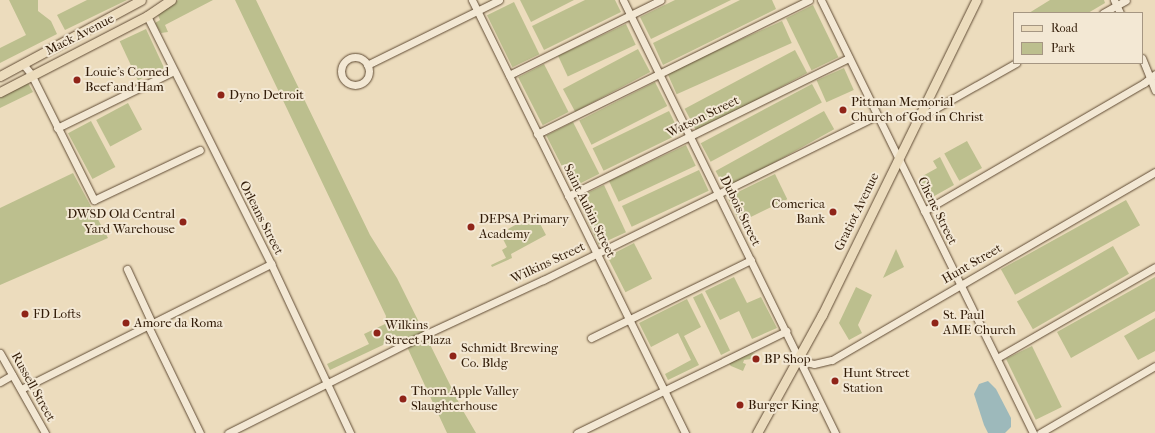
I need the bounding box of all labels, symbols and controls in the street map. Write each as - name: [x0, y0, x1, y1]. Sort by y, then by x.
- street label: Mack Avenue: [43, 11, 117, 59]
- legend: [1013, 12, 1143, 64]
- text: Road: [1051, 21, 1078, 35]
- text: Park: [1051, 41, 1075, 55]
- place label: Louie's Corned Beef and Ham: [85, 65, 169, 96]
- marker: Louie's Corned Beef and Ham: [72, 75, 82, 85]
- place label: Dyno Detroit: [229, 87, 304, 103]
- marker: Dyno Detroit: [216, 90, 226, 100]
- street label: Watson Street: [664, 93, 742, 141]
- place label: Pittman Memorial Church of God in Christ: [851, 95, 984, 126]
- marker: Pittman Memorial Church of God in Christ: [838, 105, 848, 115]
- street label: Saint Aubin Street: [560, 162, 618, 260]
- street label: Gratiot Avenue: [831, 170, 883, 254]
- street label: Dubois Street: [716, 173, 764, 249]
- street label: Chene Street: [914, 175, 960, 247]
- street label: Orleans Street: [236, 178, 286, 258]
- place label: Comerica Bank: [772, 197, 825, 228]
- place label: DWSD Old Central Yard Warehouse: [67, 207, 175, 238]
- marker: Comerica Bank: [828, 207, 838, 217]
- place label: DEPSA Primary Academy: [479, 212, 569, 243]
- marker: DWSD Old Central Yard Warehouse: [178, 217, 188, 227]
- marker: DEPSA Primary Academy: [466, 222, 476, 232]
- street label: Wilkins Street: [508, 239, 588, 287]
- street label: Hunt Street: [939, 241, 1005, 287]
- place label: FD Lofts: [33, 306, 81, 322]
- place label: St. Paul AME Church: [943, 308, 1016, 339]
- marker: FD Lofts: [20, 309, 30, 319]
- place label: Amore da Roma: [134, 315, 223, 331]
- marker: Amore da Roma: [121, 318, 131, 328]
- place label: Wilkins Street Plaza: [385, 318, 451, 349]
- marker: St. Paul AME Church: [930, 318, 940, 328]
- marker: Wilkins Street Plaza: [372, 328, 382, 338]
- place label: Schmidt Brewing Co. Bldg: [461, 341, 558, 372]
- street label: Russell Street: [8, 350, 58, 424]
- marker: Schmidt Brewing Co. Bldg: [448, 351, 458, 361]
- place label: BP Shop: [764, 351, 811, 367]
- marker: BP Shop: [751, 354, 761, 364]
- place label: Hunt Street Station: [843, 366, 910, 397]
- marker: Hunt Street Station: [830, 376, 840, 386]
- place label: Thorn Apple Valley Slaughterhouse: [411, 384, 519, 415]
- marker: Thorn Apple Valley Slaughterhouse: [398, 394, 408, 404]
- place label: Burger King: [748, 397, 819, 413]
- marker: Burger King: [735, 400, 745, 410]

